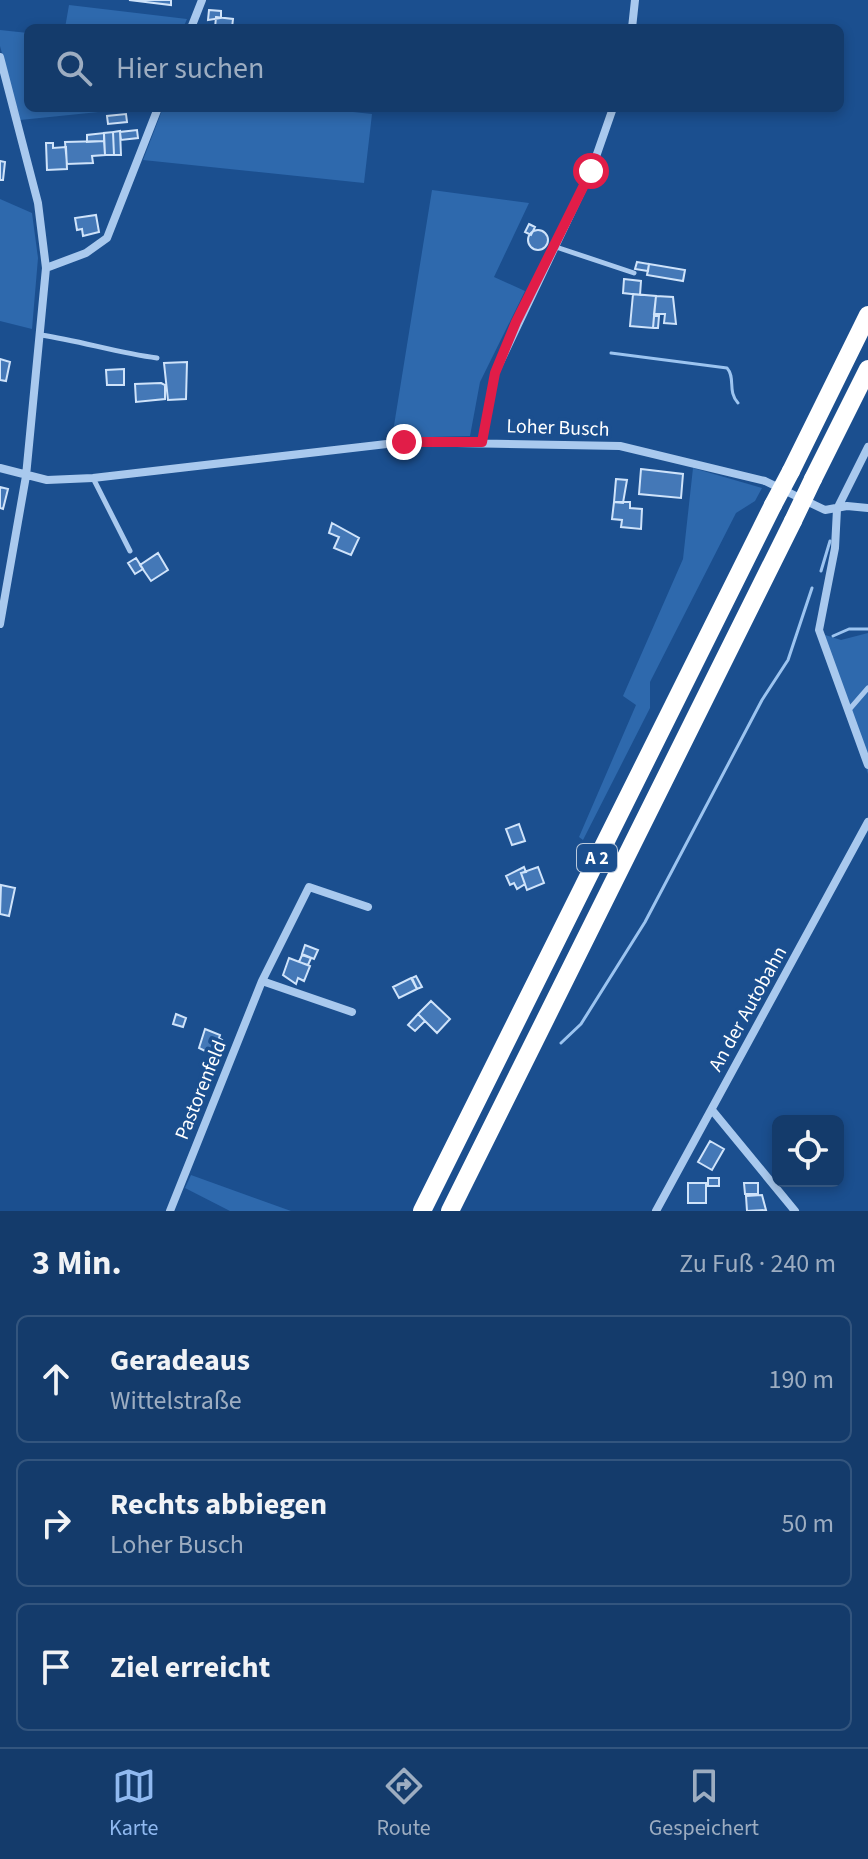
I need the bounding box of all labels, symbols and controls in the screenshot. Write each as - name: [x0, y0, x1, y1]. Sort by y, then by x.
- search box: [24, 24, 844, 112]
- icon: search: [52, 46, 96, 90]
- text: Hier suchen: [116, 47, 264, 90]
- route start: [573, 153, 609, 189]
- street label: Loher Busch: [506, 412, 610, 444]
- route end: [386, 424, 422, 460]
- road number: A 2: [577, 844, 617, 872]
- street label: An der Autobahn: [702, 941, 794, 1077]
- street label: Pastorenfeld: [168, 1036, 234, 1144]
- map controls: [772, 1115, 844, 1187]
- button: locate: [772, 1115, 844, 1187]
- text: 3 Min.: [32, 1239, 122, 1288]
- text: Zu Fuß · 240 m: [679, 1245, 836, 1282]
- text: Geradeaus: [110, 1339, 250, 1382]
- icon: ahead: [34, 1357, 78, 1401]
- text: 190 m: [768, 1361, 834, 1398]
- text: Wittelstraße: [110, 1382, 242, 1419]
- text: Rechts abbiegen: [110, 1483, 327, 1526]
- icon: right: [34, 1501, 78, 1545]
- text: 50 m: [781, 1505, 834, 1542]
- text: Loher Busch: [110, 1526, 244, 1563]
- icon: arrive: [34, 1645, 78, 1689]
- text: Ziel erreicht: [110, 1646, 270, 1689]
- tab: Karte: [109, 1764, 159, 1844]
- tab: Route: [377, 1764, 431, 1844]
- tab: Gespeichert: [649, 1764, 759, 1844]

